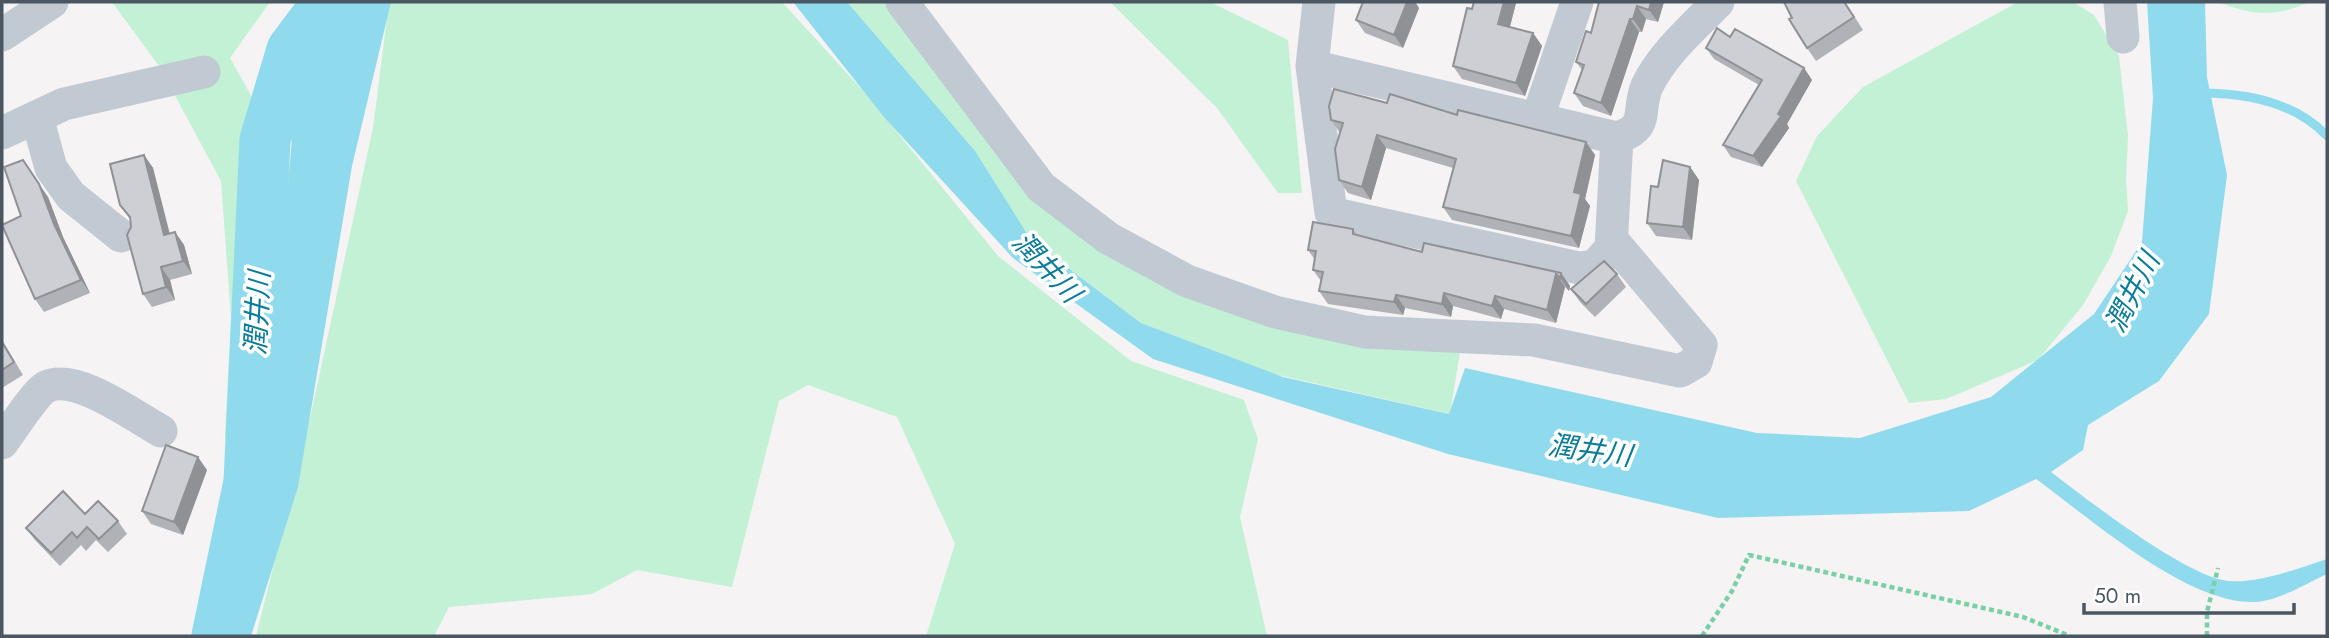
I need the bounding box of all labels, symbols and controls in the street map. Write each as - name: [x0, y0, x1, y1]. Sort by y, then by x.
- water label: 潤井川: [1003, 223, 1092, 314]
- water label: 潤井川: [2095, 243, 2171, 339]
- water label: 潤井川: [235, 267, 280, 356]
- water label: 潤井川: [1545, 424, 1637, 477]
- scale bar: [2084, 572, 2294, 616]
- text: 50 m: [2094, 581, 2141, 611]

